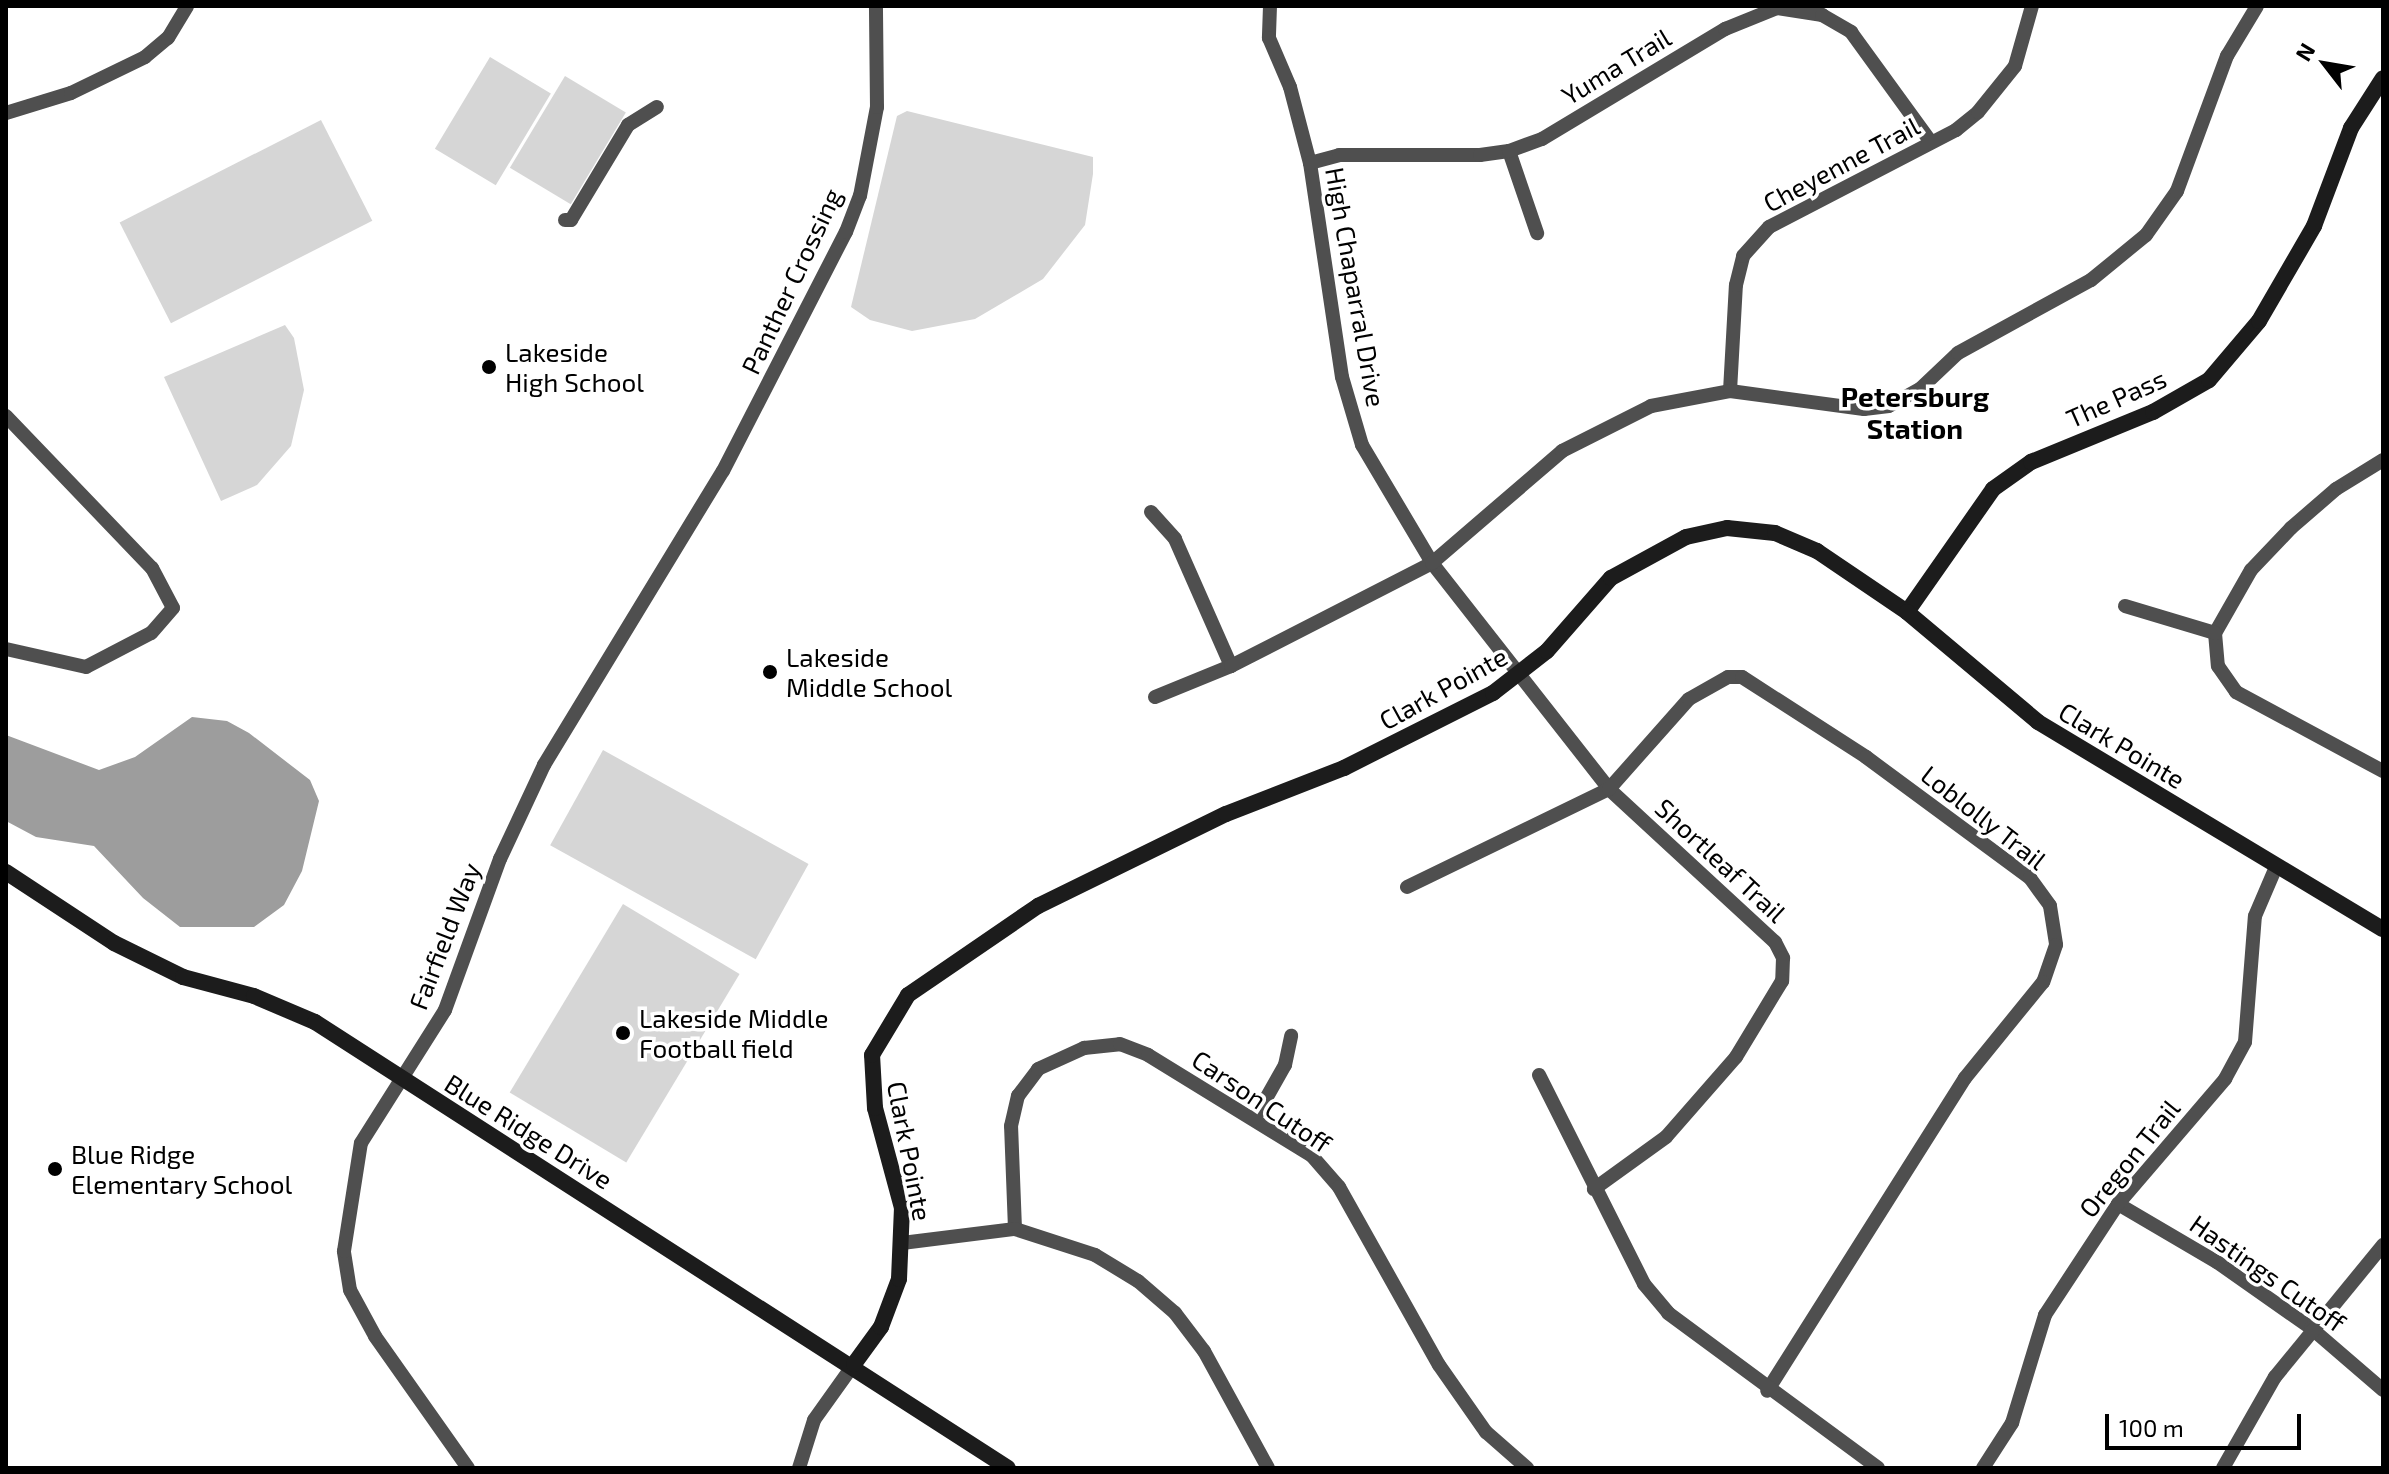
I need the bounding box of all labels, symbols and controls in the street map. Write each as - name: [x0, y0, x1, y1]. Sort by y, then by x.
- street label: Yuma Trail: [1555, 21, 1677, 111]
- north arrow: [2285, 24, 2365, 104]
- text: N: [2289, 38, 2320, 65]
- street label: Cheyenne Trail: [1757, 110, 1925, 218]
- street label: High Chaparral Drive: [1320, 165, 1392, 409]
- street label: Panther Crossing: [734, 183, 848, 379]
- place label: Lakeside High School: [505, 336, 644, 398]
- marker: Lakeside High School: [480, 358, 498, 376]
- street label: The Pass: [2061, 362, 2171, 434]
- district label: Petersburg Station: [1841, 379, 1989, 445]
- street label: Clark Pointe: [1373, 640, 1513, 736]
- place label: Lakeside Middle School: [786, 641, 952, 702]
- marker: Lakeside Middle School: [761, 663, 779, 681]
- street label: Clark Pointe: [2053, 695, 2191, 795]
- street label: Loblolly Trail: [1915, 758, 2053, 876]
- street label: Shortleaf Trail: [1649, 791, 1793, 929]
- street label: Fairfield Way: [402, 858, 486, 1014]
- place label: Lakeside Middle Football field: [639, 1002, 828, 1064]
- marker: Lakeside Middle Football field: [614, 1024, 632, 1042]
- street label: Carson Cutoff: [1186, 1043, 1338, 1159]
- street label: Blue Ridge Drive: [439, 1067, 619, 1195]
- street label: Clark Pointe: [881, 1079, 939, 1223]
- street label: Oregon Trail: [2072, 1093, 2186, 1223]
- place label: Blue Ridge Elementary School: [71, 1138, 293, 1200]
- marker: Blue Ridge Elementary School: [46, 1160, 64, 1178]
- street label: Hastings Cutoff: [2184, 1208, 2352, 1338]
- scale bar: [2109, 1398, 2305, 1448]
- text: 100 m: [2119, 1413, 2184, 1442]

